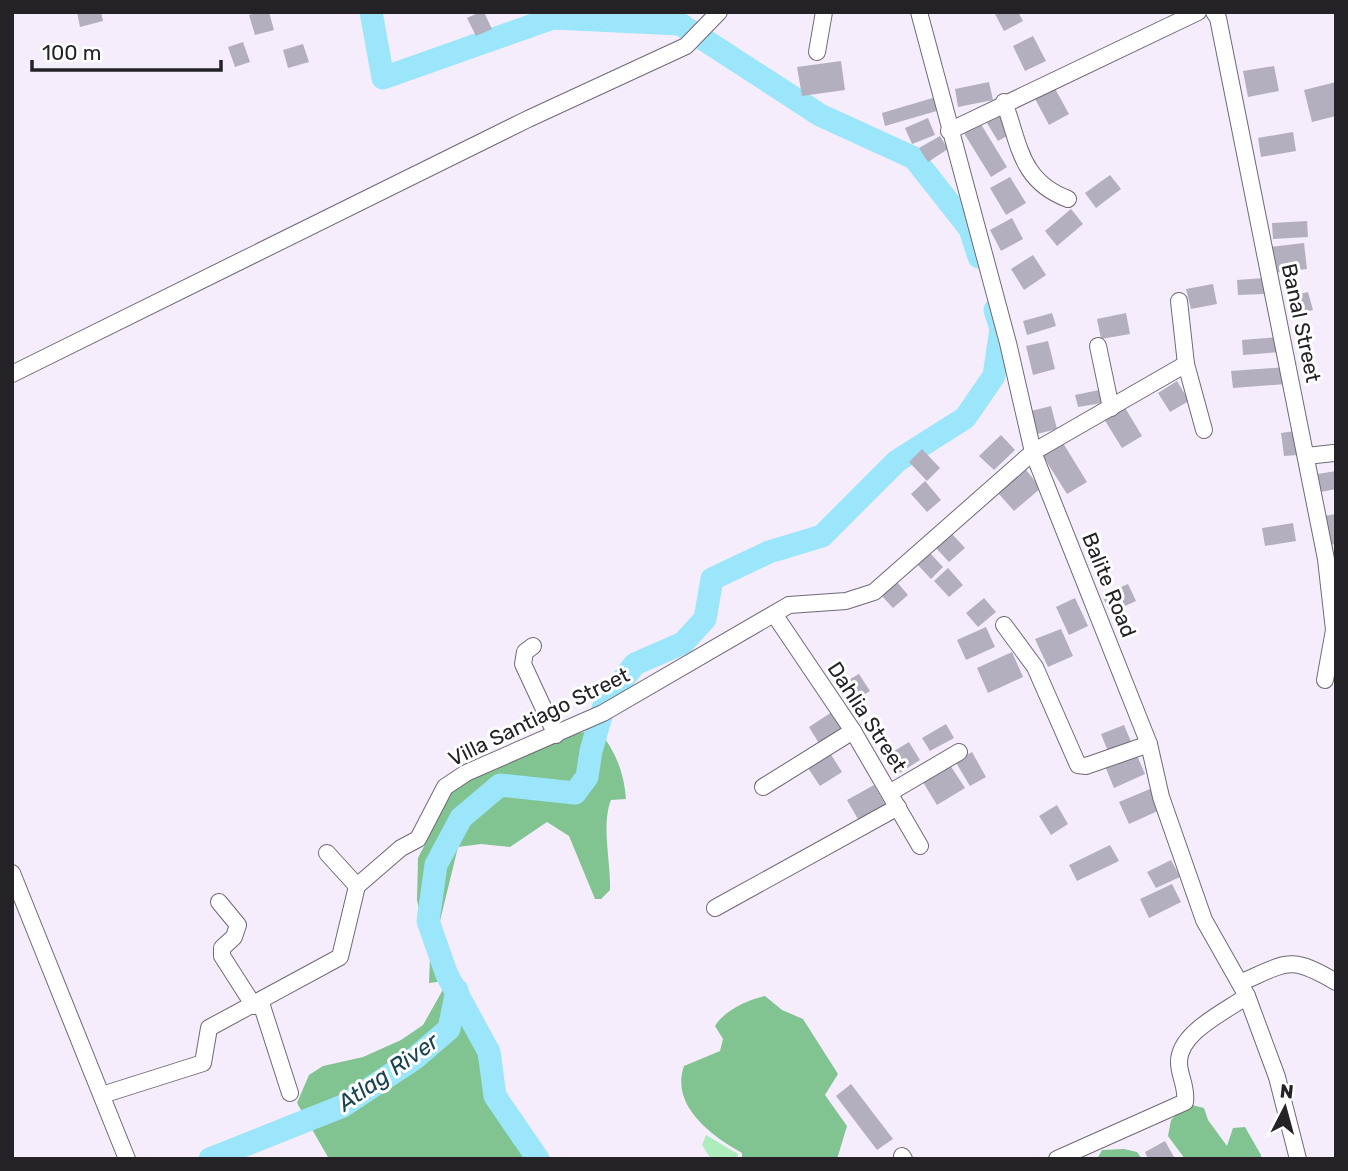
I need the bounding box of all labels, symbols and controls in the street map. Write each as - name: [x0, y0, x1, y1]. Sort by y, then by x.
- scale bar: [32, 28, 220, 72]
- text: 100 m: [42, 40, 101, 65]
- street label: Banal Street: [1277, 261, 1326, 385]
- street label: Balite Road: [1077, 529, 1142, 641]
- street label: Dahlia Street: [822, 657, 912, 777]
- street label: Villa Santiago Street: [444, 662, 633, 771]
- water label: Atlag River: [331, 1026, 445, 1118]
- north arrow: [1250, 1073, 1320, 1143]
- text: N: [1279, 1079, 1295, 1104]

